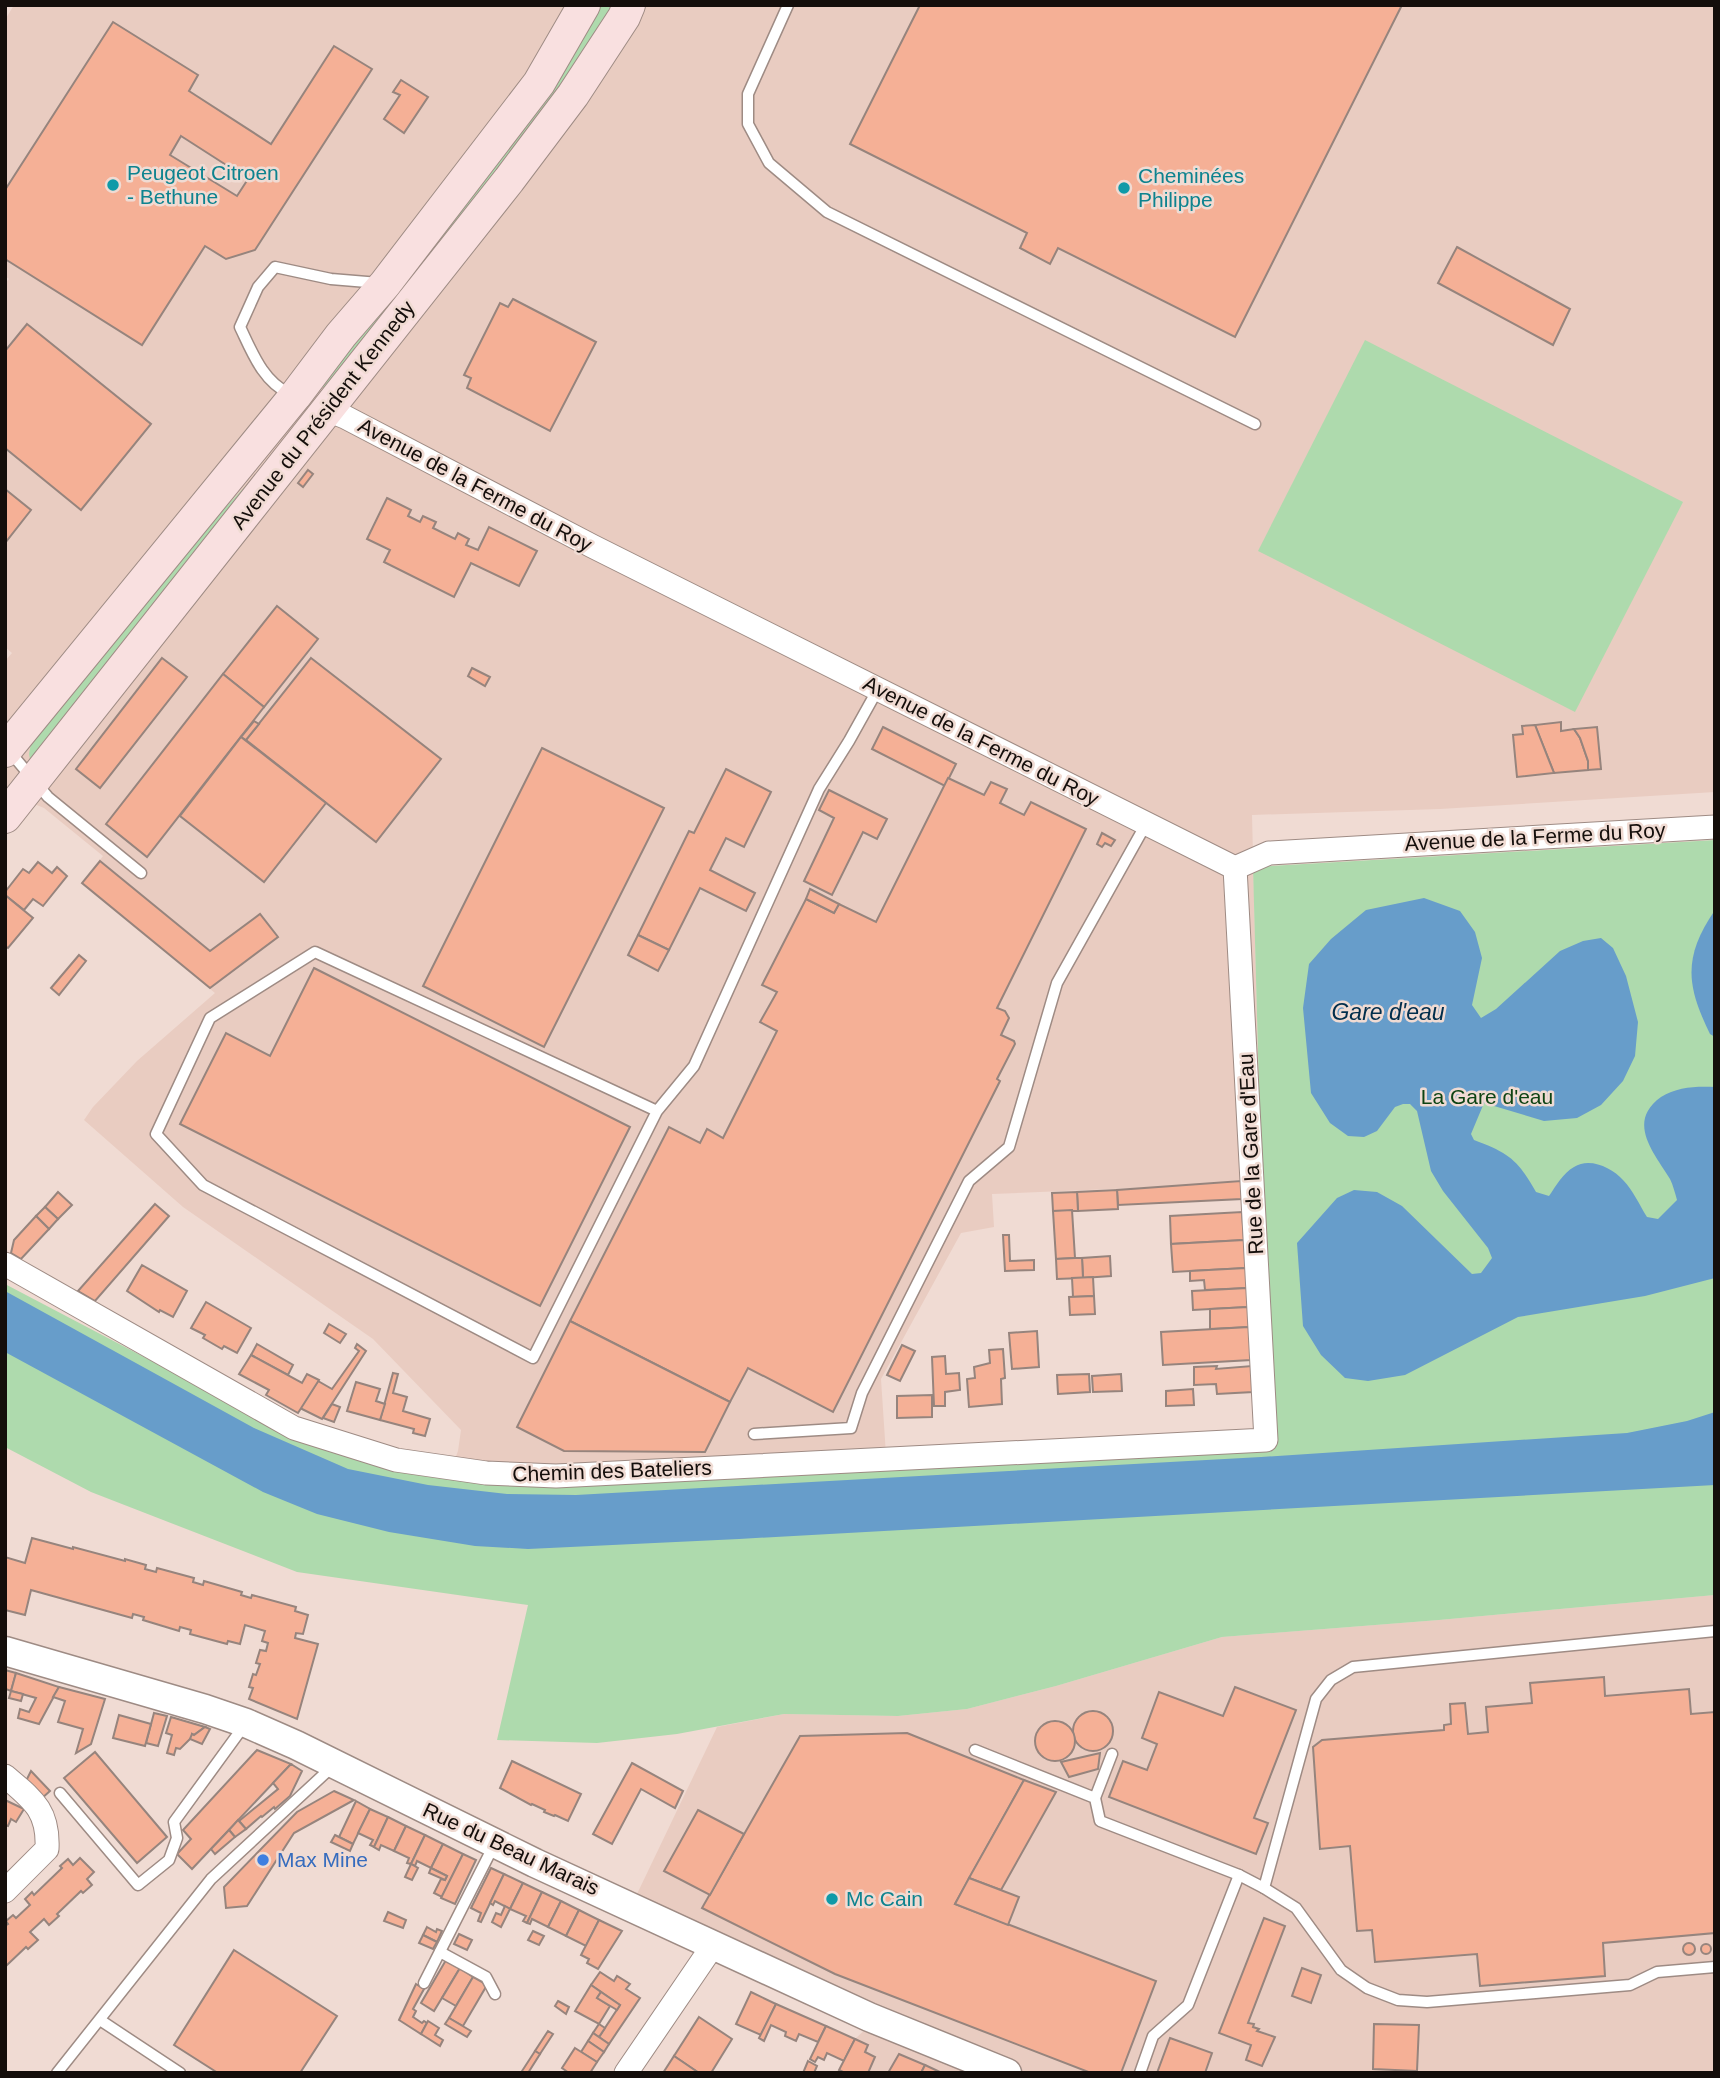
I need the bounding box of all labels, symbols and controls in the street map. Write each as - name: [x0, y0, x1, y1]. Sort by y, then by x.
- place label: Peugeot Citroen - Bethune: [127, 161, 279, 208]
- place label: Cheminées Philippe: [1138, 164, 1244, 211]
- marker: Peugeot Citroen - Bethune: [105, 177, 121, 193]
- marker: Cheminées Philippe: [1116, 180, 1132, 196]
- street label: Avenue du Président Kennedy: [226, 296, 419, 533]
- street label: Avenue de la Ferme du Roy: [355, 413, 596, 556]
- street label: Avenue de la Ferme du Roy: [860, 671, 1103, 810]
- street label: Avenue de la Ferme du Roy: [1404, 818, 1666, 855]
- water label: Gare d'eau: [1331, 999, 1445, 1025]
- street label: Rue de la Gare d'Eau: [1234, 1053, 1267, 1255]
- park label: La Gare d'eau: [1421, 1085, 1553, 1108]
- street label: Chemin des Bateliers: [512, 1456, 712, 1485]
- street label: Rue du Beau Marais: [420, 1798, 603, 1899]
- place label: Max Mine: [277, 1848, 368, 1871]
- marker: Max Mine: [255, 1852, 271, 1868]
- place label: Mc Cain: [846, 1887, 923, 1910]
- marker: Mc Cain: [824, 1891, 840, 1907]

